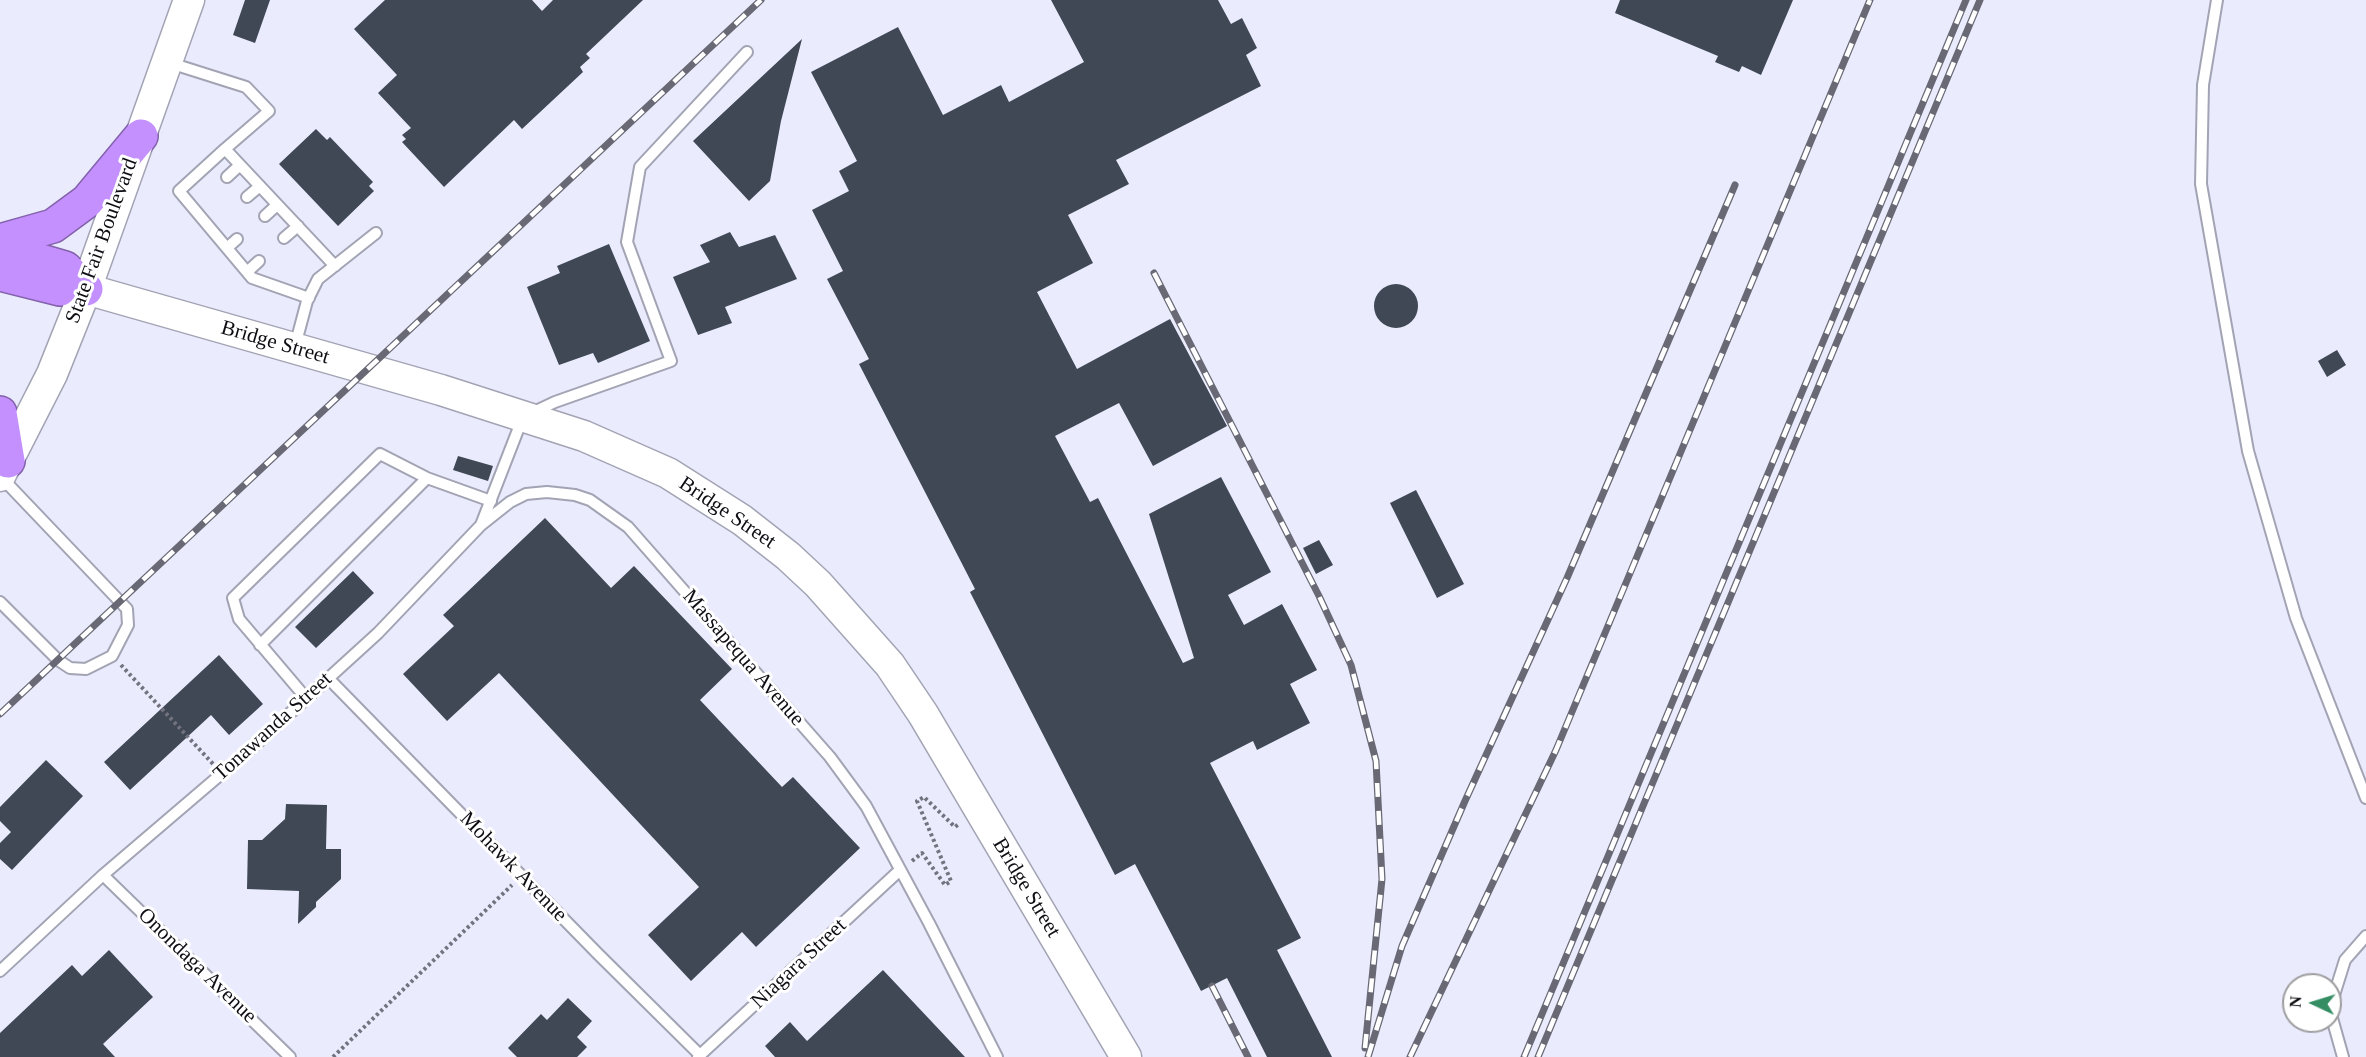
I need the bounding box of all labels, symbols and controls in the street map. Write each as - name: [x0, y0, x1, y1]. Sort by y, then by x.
- street label: State Fair Boulevard: [60, 155, 144, 327]
- street label: Bridge Street: [218, 316, 332, 370]
- street label: Bridge Street: [674, 471, 780, 555]
- street label: Massapequa Avenue: [677, 585, 809, 731]
- street label: Tonawanda Street: [209, 667, 337, 787]
- street label: Mohawk Avenue: [454, 807, 572, 927]
- street label: Bridge Street: [987, 834, 1065, 942]
- street label: Onondaga Avenue: [132, 903, 262, 1029]
- street label: Niagara Street: [746, 914, 852, 1014]
- north arrow: [2282, 973, 2342, 1033]
- text: N: [2287, 995, 2304, 1008]

